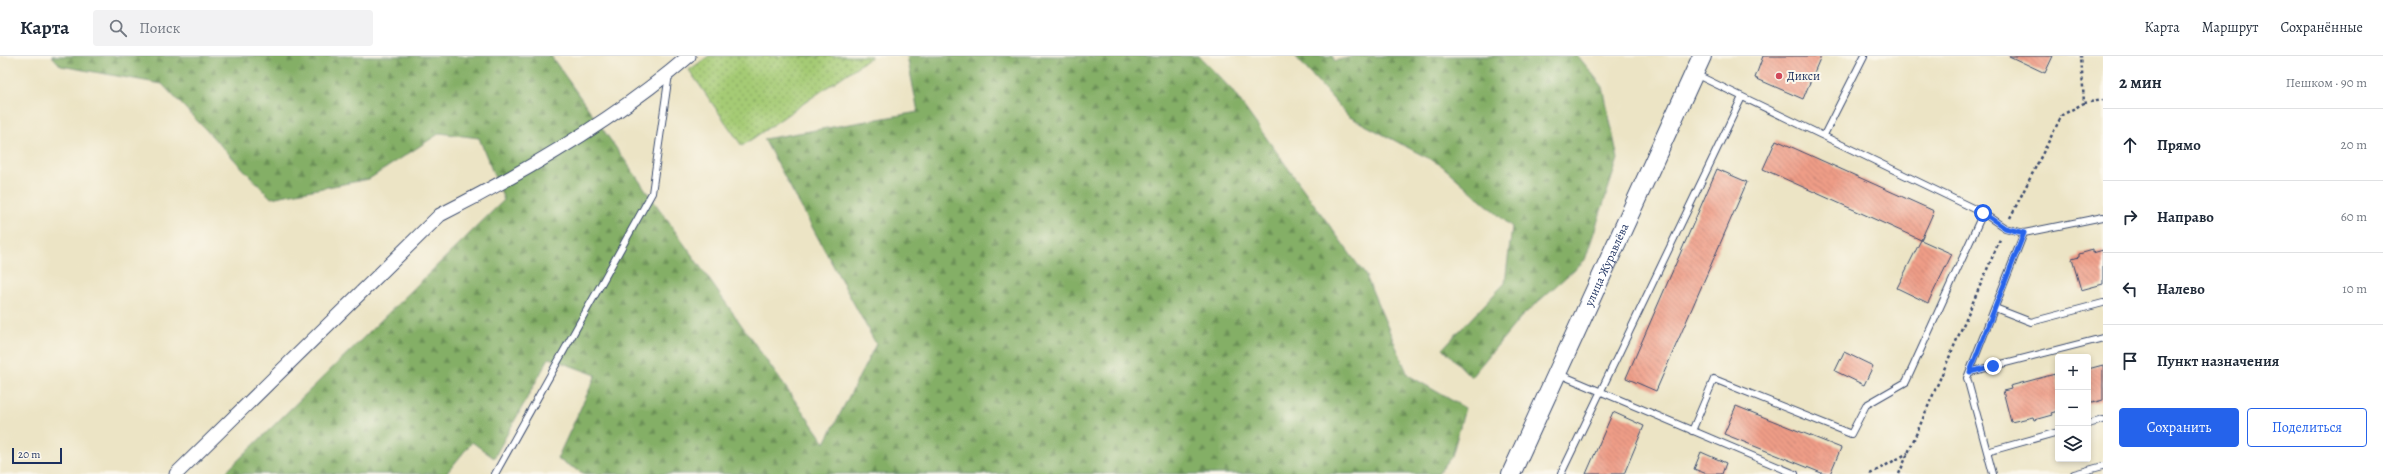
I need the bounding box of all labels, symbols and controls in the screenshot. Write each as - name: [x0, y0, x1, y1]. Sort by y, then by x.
- search box: [93, 10, 373, 46]
- text: Карта: [20, 15, 69, 41]
- icon: search: [107, 17, 129, 39]
- text: Поиск: [139, 18, 180, 38]
- text: Карта: [2145, 18, 2180, 37]
- text: Маршрут: [2202, 18, 2258, 37]
- text: Сохранённые: [2280, 18, 2363, 37]
- place label: Дикси: [1787, 68, 1820, 84]
- marker: Дикси: [1774, 71, 1784, 81]
- text: 2 мин: [2119, 71, 2162, 94]
- text: Пешком · 90 m: [2286, 74, 2367, 91]
- icon: ahead: [2119, 134, 2141, 156]
- text: Прямо: [2157, 135, 2201, 155]
- text: 20 m: [2341, 136, 2367, 153]
- route start: [1974, 204, 1992, 222]
- icon: right: [2119, 206, 2141, 228]
- text: Направо: [2157, 207, 2214, 227]
- text: 60 m: [2341, 208, 2367, 225]
- street label: улица Журавлёва: [1580, 220, 1633, 310]
- icon: left: [2119, 278, 2141, 300]
- text: Налево: [2157, 279, 2205, 299]
- text: 10 m: [2342, 280, 2367, 297]
- icon: arrive: [2119, 350, 2141, 372]
- text: Пункт назначения: [2157, 351, 2279, 371]
- map controls: [2055, 354, 2091, 462]
- button: +: [2055, 354, 2091, 390]
- route end: [1984, 357, 2002, 375]
- button: −: [2055, 390, 2091, 426]
- button: Сохранить: [2119, 408, 2239, 447]
- button: Поделиться: [2247, 408, 2367, 447]
- button: layers: [2055, 426, 2091, 462]
- scale bar: [12, 446, 62, 465]
- text: 20 m: [18, 447, 40, 462]

